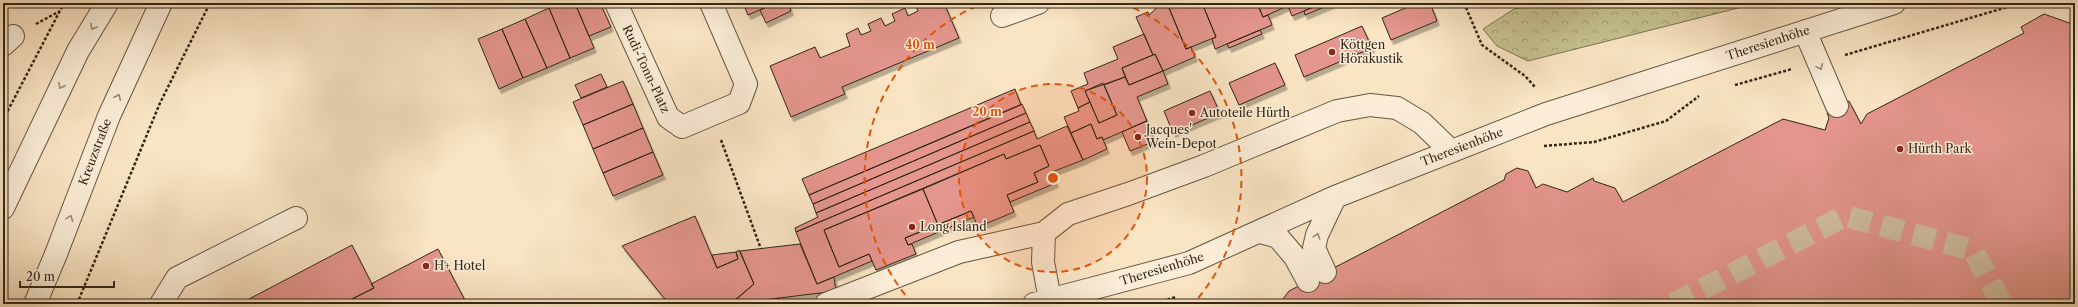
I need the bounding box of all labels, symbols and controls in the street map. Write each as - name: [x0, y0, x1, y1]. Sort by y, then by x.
- street label: Rudi-Tonn-Platz: [619, 22, 673, 115]
- street label: Theresienhöhe: [1724, 22, 1812, 63]
- one-way arrow: [90, 23, 97, 30]
- text: 40 m: [905, 37, 935, 52]
- place label: Köttgen Hörakustik: [1340, 37, 1404, 66]
- marker: Köttgen Hörakustik: [1327, 47, 1337, 57]
- one-way arrow: [1815, 63, 1823, 70]
- one-way arrow: [59, 82, 66, 90]
- one-way arrow: [113, 93, 121, 100]
- text: 20 m: [972, 104, 1002, 119]
- place label: Autoteile Hürth: [1199, 105, 1290, 120]
- marker: Autoteile Hürth: [1187, 108, 1197, 118]
- street label: Kreuzstraße: [75, 116, 114, 187]
- place label: Jacques' Wein-Depot: [1144, 122, 1218, 151]
- street label: Theresienhöhe: [1418, 124, 1505, 169]
- marker: Jacques' Wein-Depot: [1133, 132, 1143, 142]
- place label: Hürth Park: [1908, 141, 1972, 156]
- marker: Hürth Park: [1895, 144, 1905, 154]
- centre of rings: [1046, 171, 1060, 185]
- one-way arrow: [66, 214, 74, 221]
- place label: Long Island: [920, 219, 987, 234]
- marker: Long Island: [907, 222, 917, 232]
- one-way arrow: [1312, 233, 1321, 240]
- street label: Theresienhöhe: [1118, 249, 1206, 288]
- place label: H+ Hotel: [434, 258, 486, 273]
- marker: H+ Hotel: [421, 261, 431, 271]
- scale bar: [20, 263, 114, 289]
- text: 20 m: [26, 269, 55, 284]

